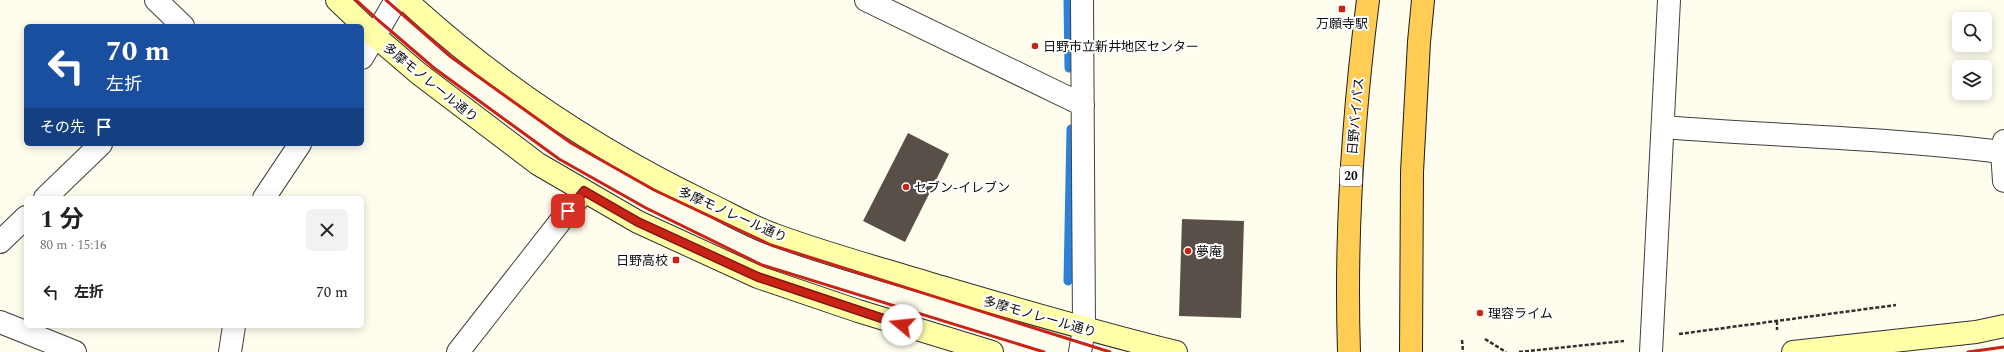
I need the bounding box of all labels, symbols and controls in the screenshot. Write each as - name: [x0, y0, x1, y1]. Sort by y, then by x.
- marker: 万願寺駅: [1337, 4, 1347, 14]
- map controls: [1952, 12, 1992, 100]
- button: search: [1952, 12, 1992, 52]
- place label: 万願寺駅: [1316, 14, 1368, 34]
- text: 70 m: [106, 30, 170, 73]
- place label: 日野市立新井地区センター: [1043, 37, 1199, 57]
- street label: 多摩モノレール通り: [379, 38, 482, 127]
- icon: left: [40, 40, 92, 92]
- marker: 日野市立新井地区センター: [1030, 41, 1040, 51]
- button: layers: [1952, 60, 1992, 100]
- text: 左折: [106, 71, 142, 98]
- street label: 日野バイパス: [1343, 76, 1369, 156]
- text: その先: [40, 116, 85, 139]
- icon: arrive: [93, 116, 115, 138]
- road number: 20: [1340, 166, 1362, 186]
- place label: セブン-イレブン: [914, 178, 1010, 198]
- street label: 多摩モノレール通り: [675, 182, 790, 248]
- marker: セブン-イレブン: [901, 182, 911, 192]
- pin: [551, 194, 585, 228]
- icon: arrive: [557, 200, 579, 222]
- text: 1 分: [40, 202, 83, 238]
- button: close: [306, 209, 348, 251]
- text: 80 m · 15:16: [40, 235, 106, 255]
- place label: 夢庵: [1196, 242, 1222, 262]
- marker: 夢庵: [1183, 246, 1193, 256]
- place label: 日野高校: [616, 251, 668, 271]
- marker: 日野高校: [671, 255, 681, 265]
- icon: left: [40, 281, 62, 303]
- text: 左折: [74, 281, 104, 304]
- text: 70 m: [316, 281, 348, 304]
- street label: 多摩モノレール通り: [981, 291, 1099, 343]
- position arrow: [881, 304, 923, 346]
- place label: 理容ライム: [1488, 304, 1553, 324]
- marker: 理容ライム: [1475, 308, 1485, 318]

